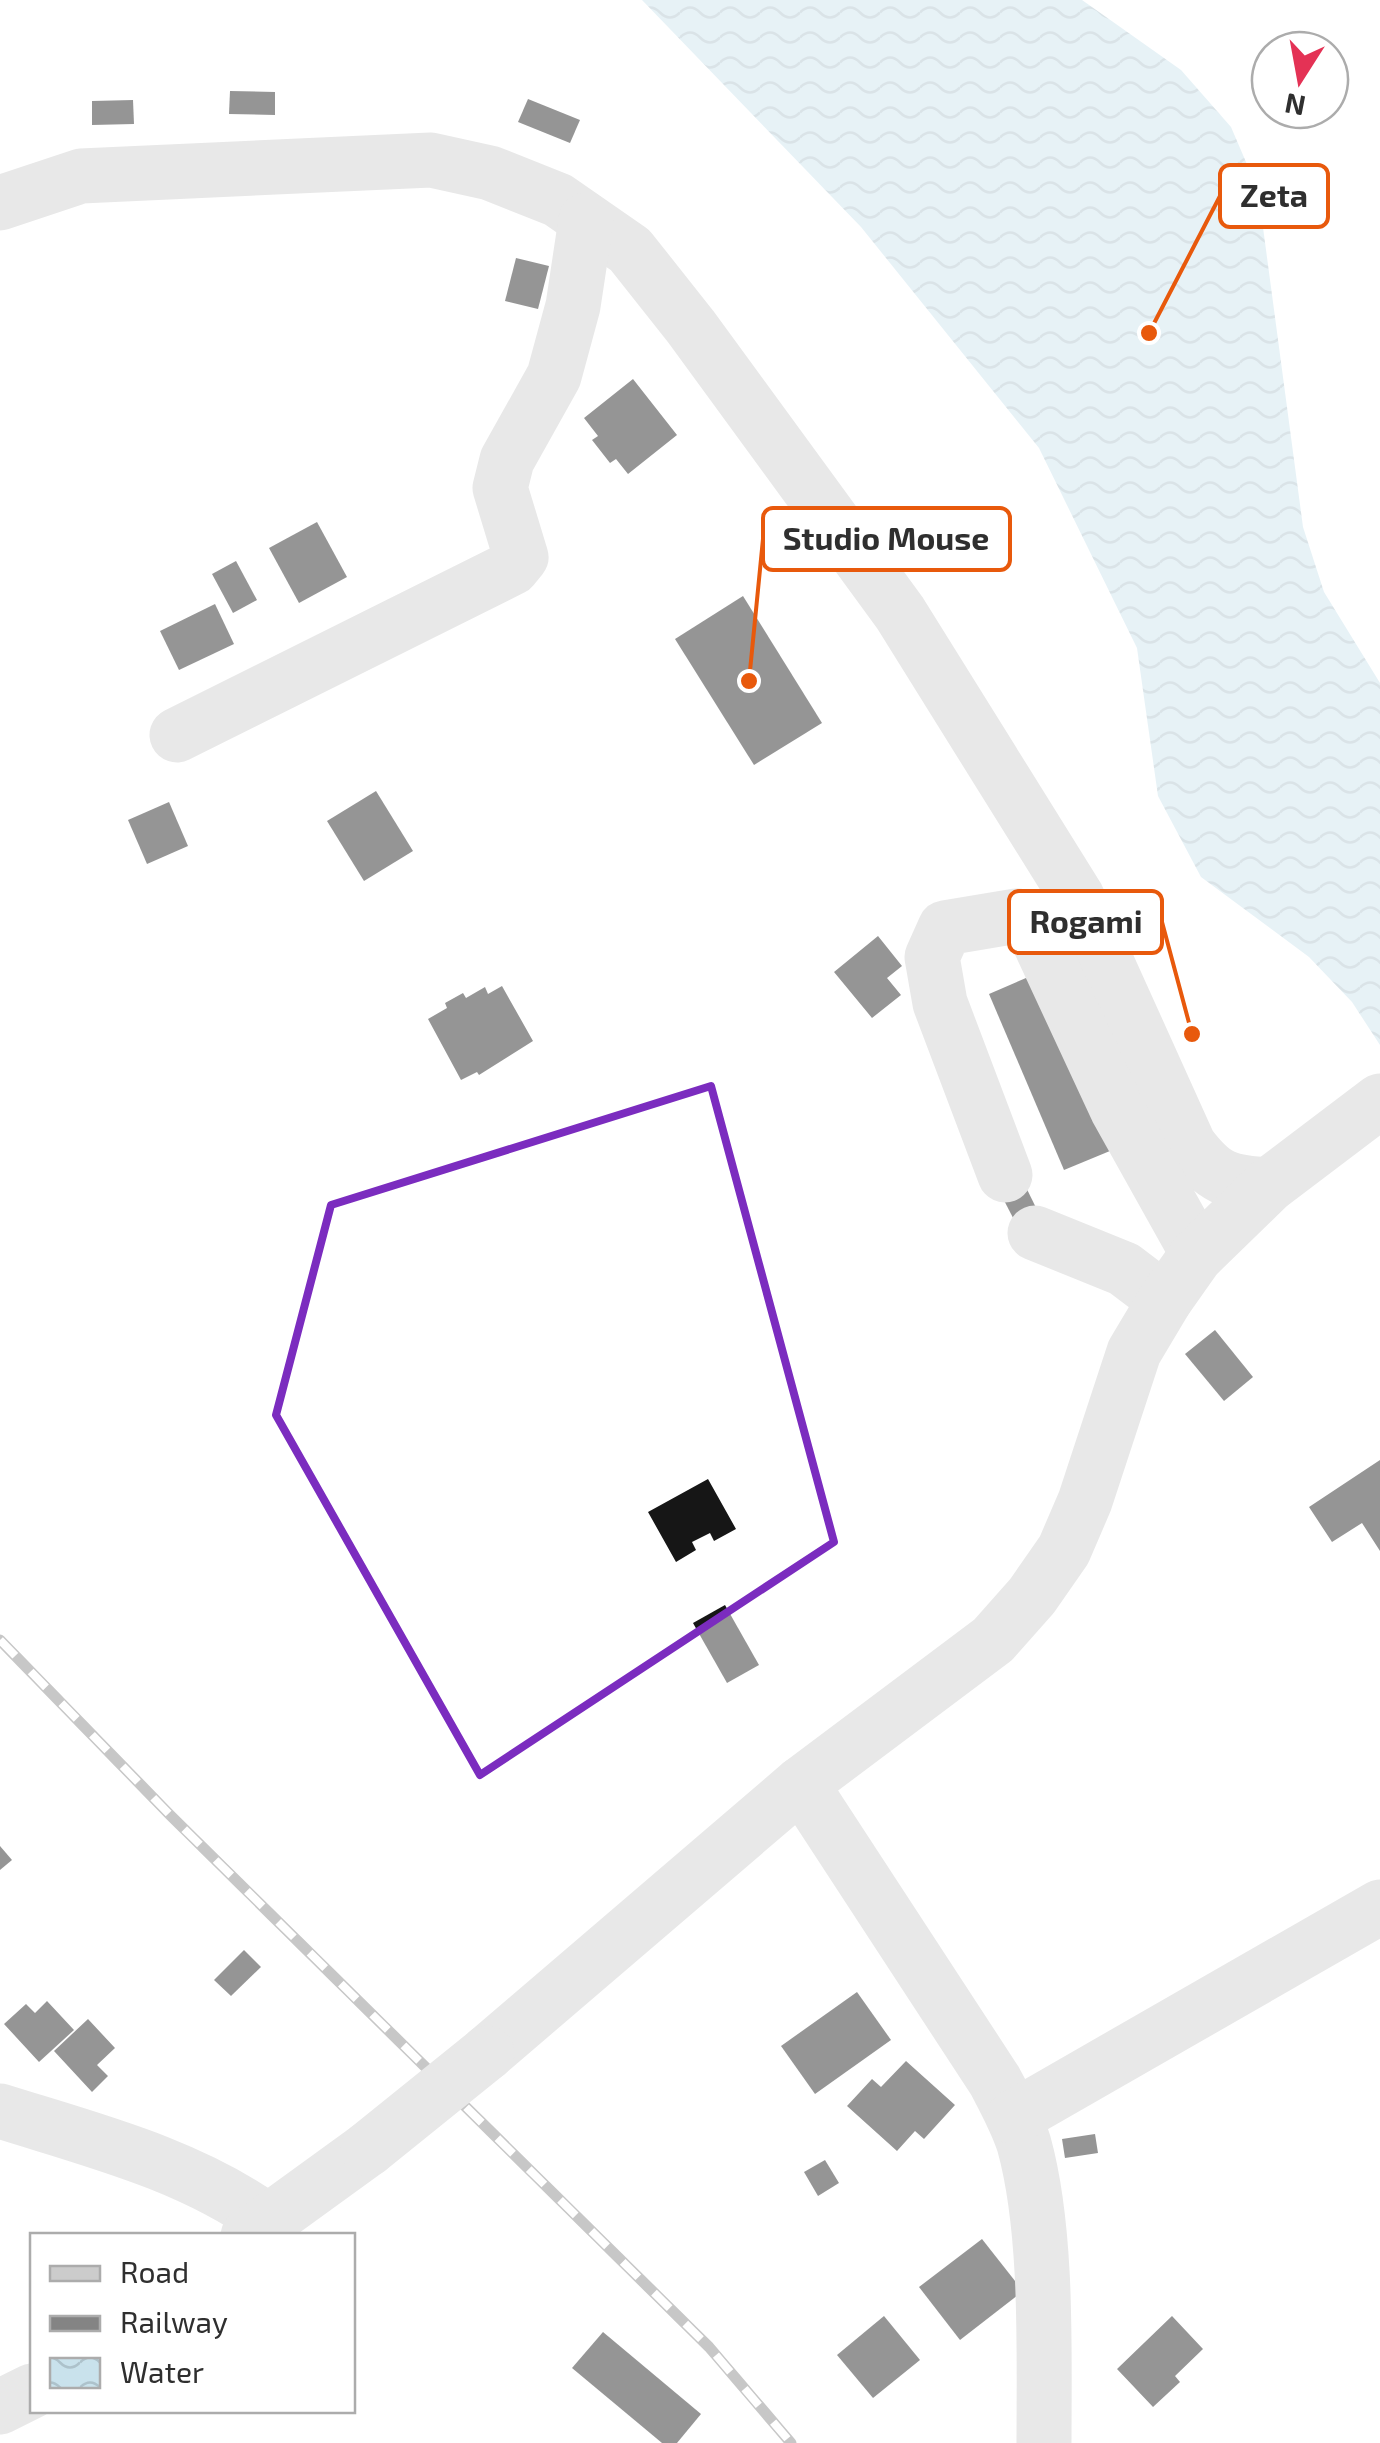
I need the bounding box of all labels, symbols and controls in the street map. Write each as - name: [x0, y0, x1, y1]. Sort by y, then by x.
- north arrow: [1250, 30, 1350, 130]
- text: N: [1282, 87, 1308, 124]
- callout: Zeta: [1220, 165, 1328, 227]
- text: Zeta: [1240, 175, 1308, 213]
- callout: Studio Mouse: [763, 508, 1010, 570]
- text: Studio Mouse: [783, 518, 989, 556]
- callout: Rogami: [1009, 891, 1162, 953]
- text: Rogami: [1029, 901, 1143, 939]
- legend: [30, 2233, 355, 2413]
- text: Road: [120, 2253, 189, 2289]
- text: Railway: [120, 2303, 228, 2339]
- text: Water: [120, 2353, 204, 2389]

